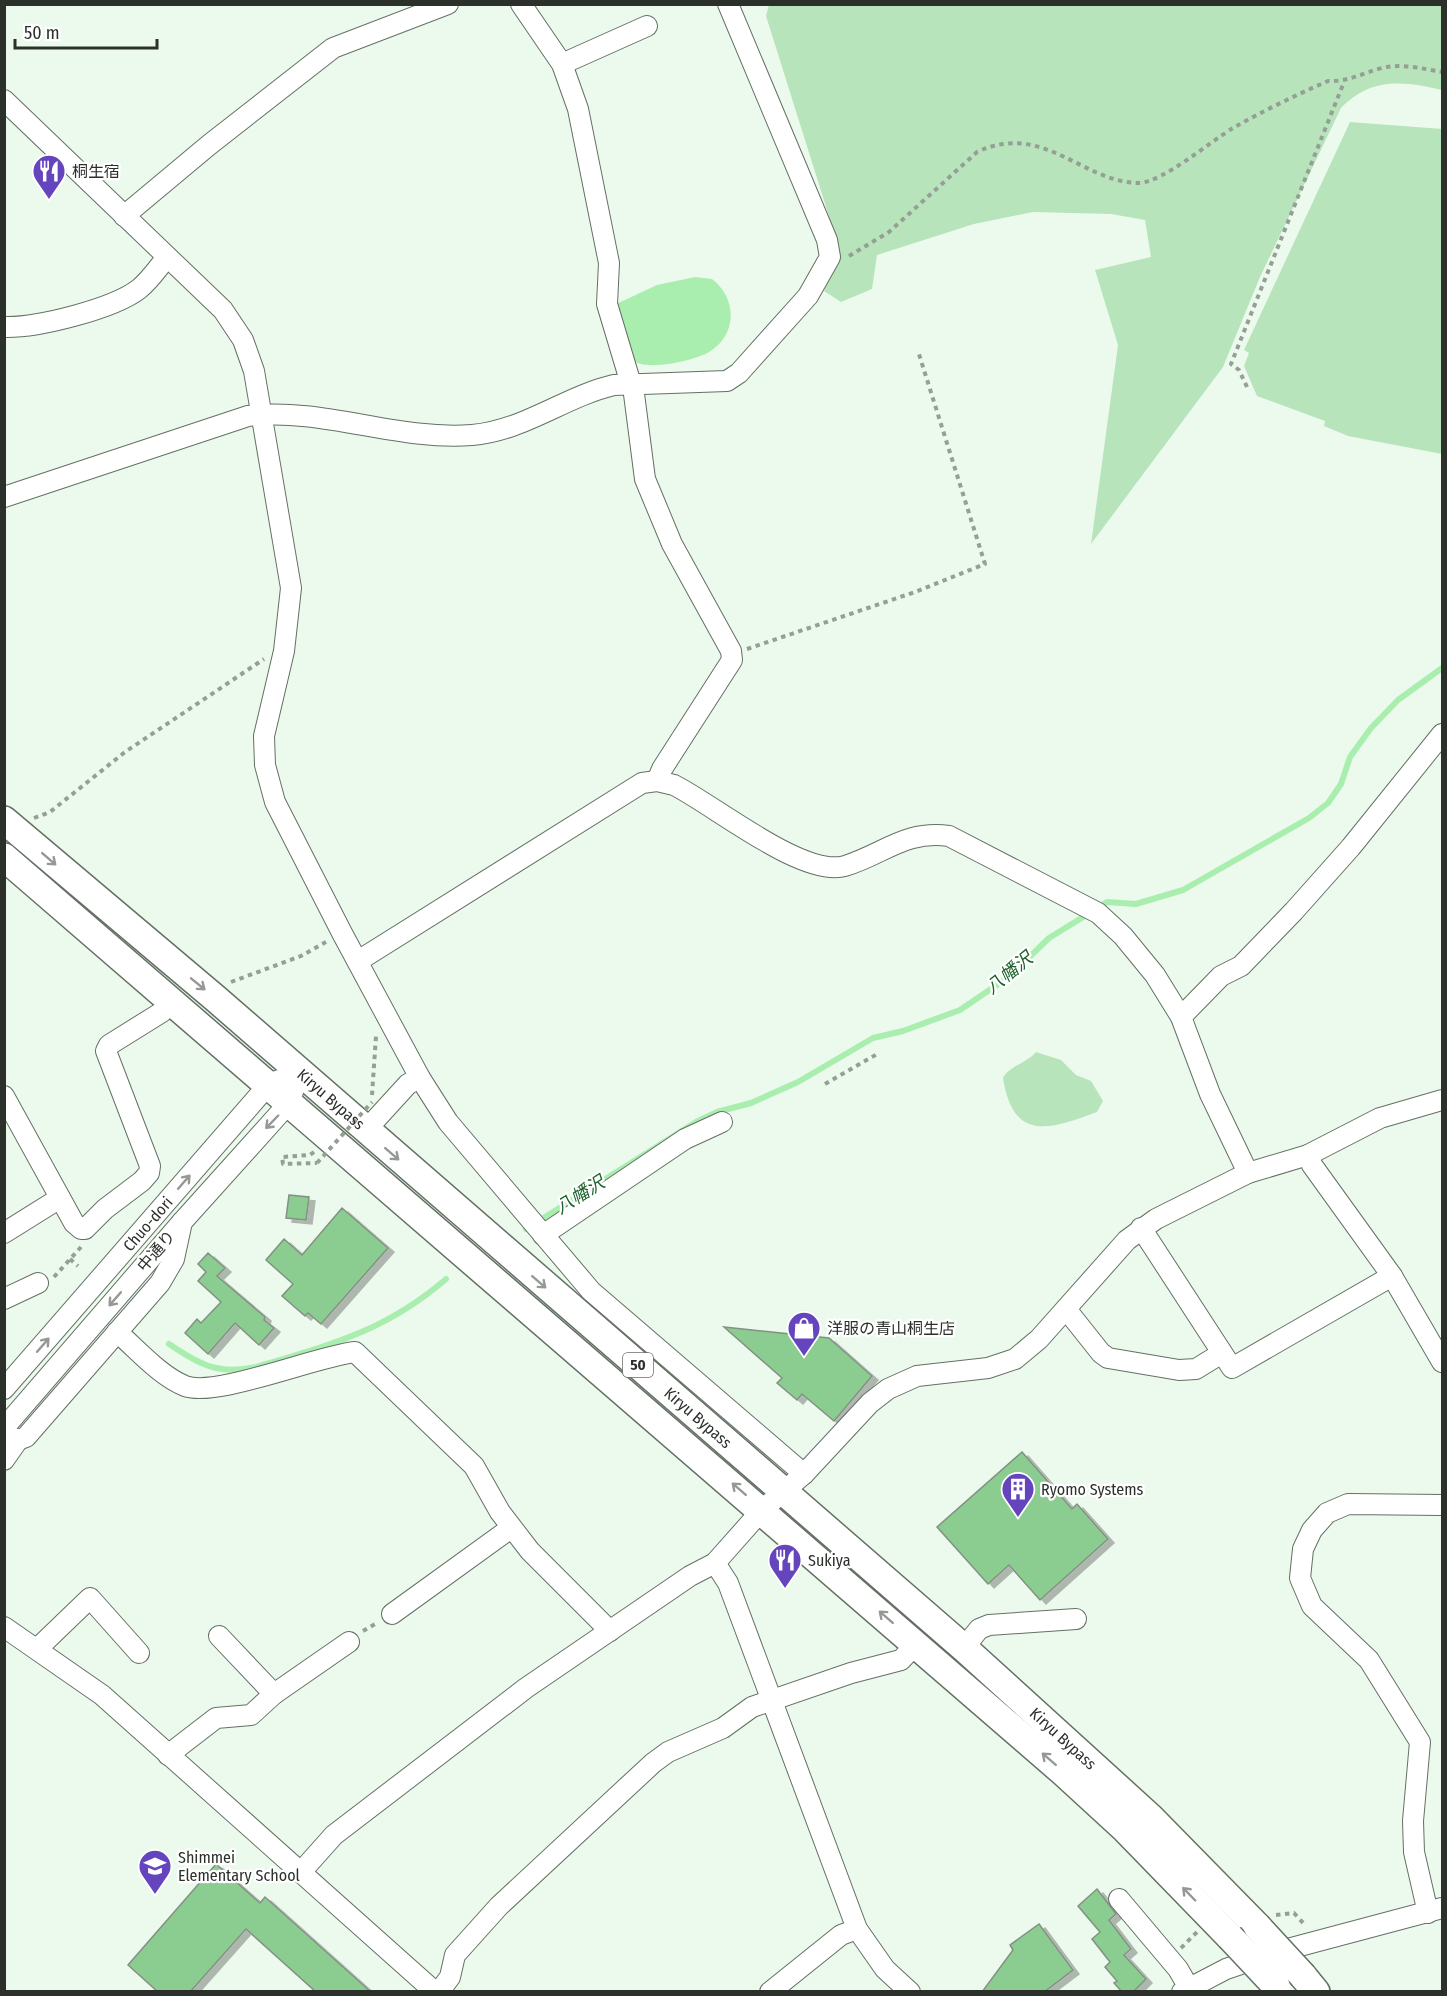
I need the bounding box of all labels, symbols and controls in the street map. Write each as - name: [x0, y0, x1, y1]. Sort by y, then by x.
- scale bar: [15, 12, 158, 50]
- text: 50 m: [24, 22, 60, 44]
- restaurant icon: 桐生宿: [31, 153, 67, 200]
- place label: 桐生宿: [72, 162, 120, 181]
- one-way arrow: [40, 851, 56, 865]
- water label: 八幡沢: [981, 946, 1038, 999]
- one-way arrow: [190, 977, 206, 990]
- street label: Kiryu Bypass: [294, 1065, 369, 1133]
- one-way arrow: [264, 1114, 279, 1129]
- one-way arrow: [384, 1147, 399, 1161]
- water label: 八幡沢: [551, 1170, 610, 1219]
- one-way arrow: [177, 1175, 191, 1190]
- street label: Chuo-dori: [119, 1193, 176, 1255]
- street label: 中通り: [133, 1227, 179, 1275]
- one-way arrow: [531, 1275, 546, 1289]
- one-way arrow: [108, 1291, 122, 1306]
- shop icon: 洋服の青山桐生店: [786, 1310, 822, 1357]
- place label: 洋服の青山桐生店: [827, 1319, 955, 1338]
- one-way arrow: [36, 1338, 50, 1353]
- road number: 50: [623, 1353, 653, 1377]
- street label: Kiryu Bypass: [661, 1383, 736, 1452]
- building icon: Ryomo Systems: [1000, 1471, 1036, 1518]
- place label: Ryomo Systems: [1041, 1480, 1144, 1499]
- one-way arrow: [731, 1483, 747, 1496]
- restaurant icon: Sukiya: [767, 1542, 803, 1589]
- place label: Sukiya: [808, 1551, 851, 1570]
- one-way arrow: [878, 1611, 894, 1624]
- street label: Kiryu Bypass: [1026, 1703, 1101, 1773]
- one-way arrow: [1041, 1753, 1057, 1766]
- school or university icon: Shimmei Elementary School: [137, 1848, 173, 1895]
- place label: Shimmei Elementary School: [178, 1848, 300, 1885]
- one-way arrow: [1182, 1887, 1197, 1902]

